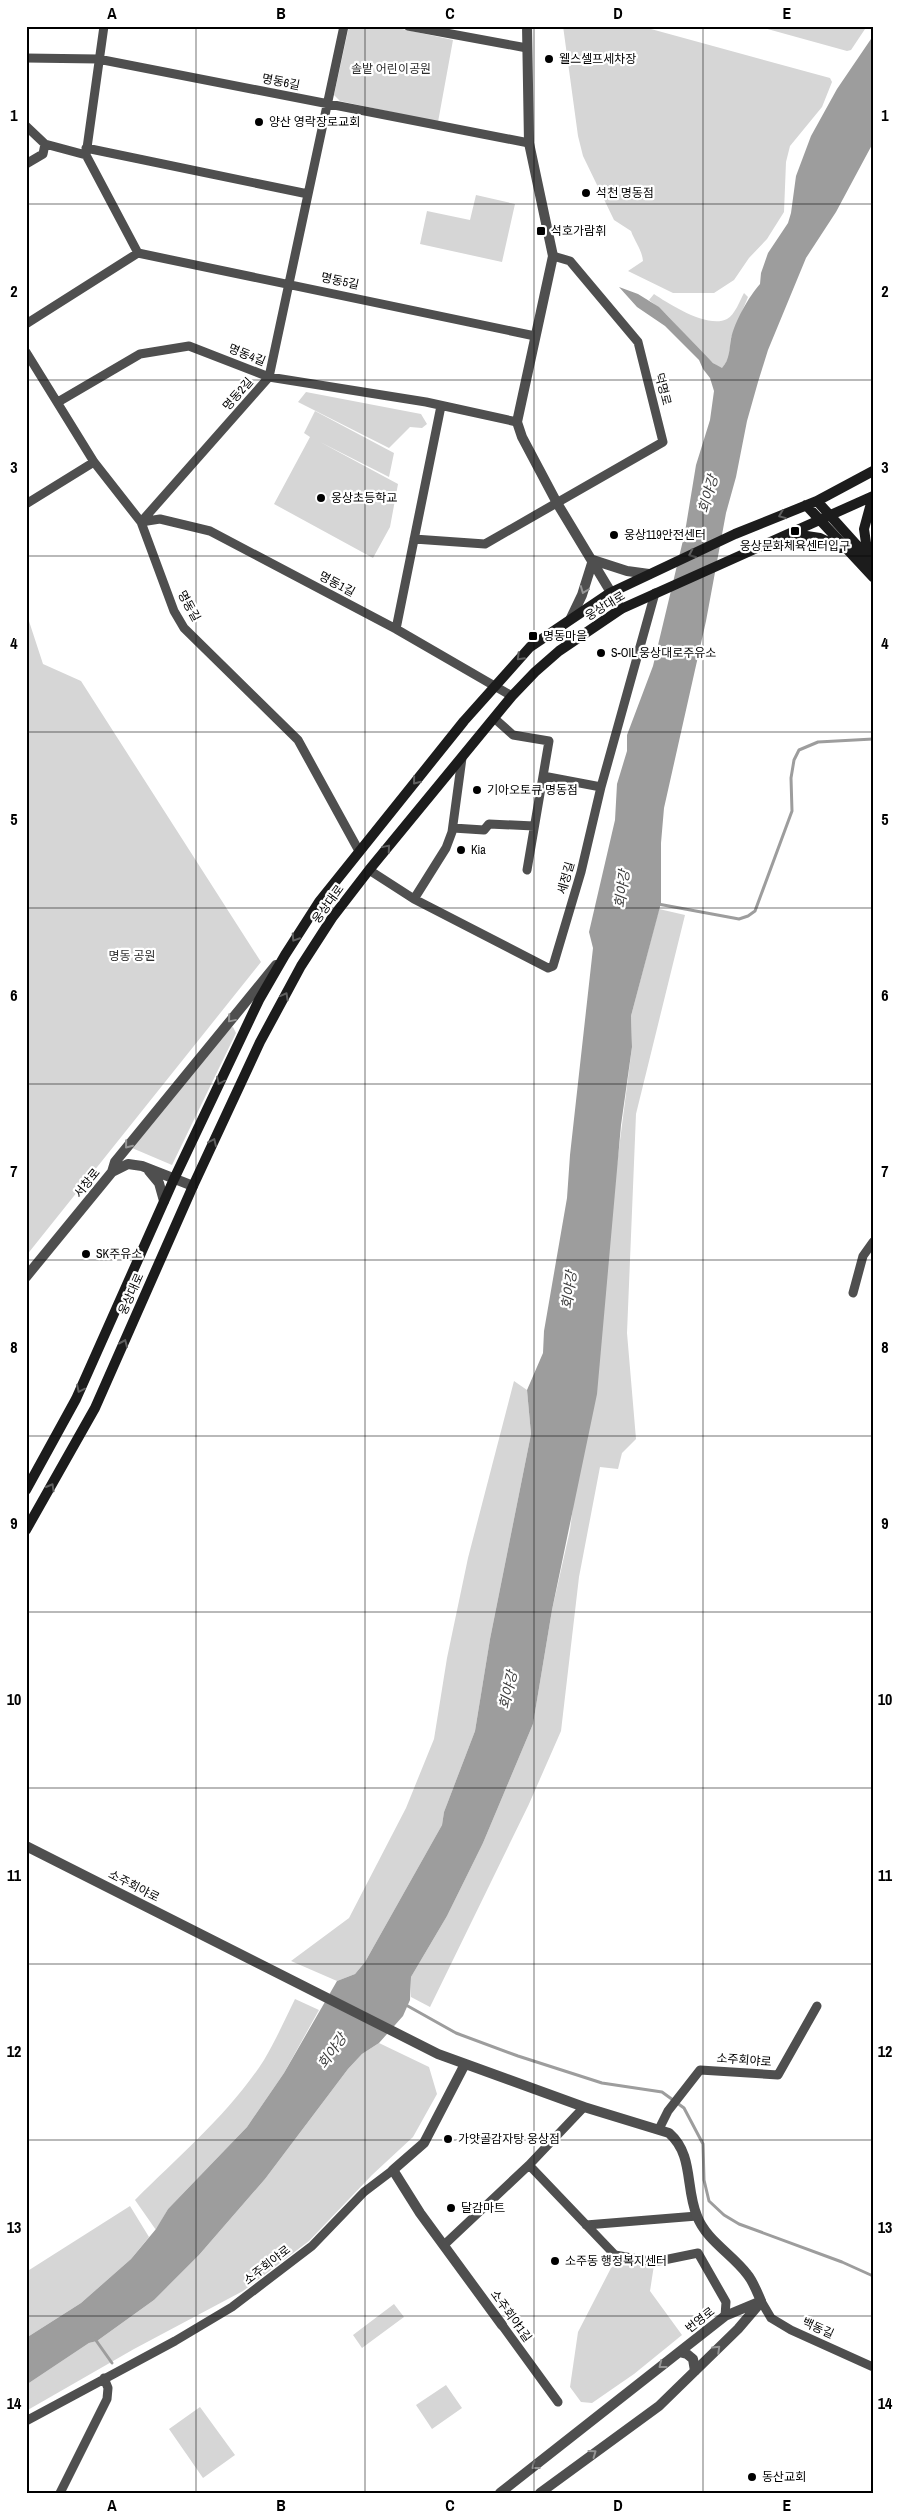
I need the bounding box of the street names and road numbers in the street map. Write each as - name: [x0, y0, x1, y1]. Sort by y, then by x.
- street label: 명동6길: [261, 70, 301, 94]
- street label: 명동5길: [319, 269, 361, 293]
- street label: 명동4길: [226, 340, 268, 370]
- street label: 덕명로: [651, 371, 675, 407]
- street label: 명동2길: [219, 374, 257, 414]
- street label: 명동1길: [316, 568, 358, 600]
- street label: 명동길: [174, 588, 204, 624]
- street label: 웅상대로: [582, 588, 628, 624]
- street label: 세정길: [554, 860, 578, 896]
- street label: 웅상대로: [309, 881, 347, 927]
- street label: 서창로: [70, 1165, 104, 1201]
- street label: 웅상대로: [115, 1271, 147, 1317]
- street label: 소주회야로: [106, 1866, 162, 1906]
- street label: 소주회야로: [716, 2050, 772, 2070]
- street label: 소주회야로: [240, 2242, 294, 2288]
- street label: 소주회야1길: [487, 2287, 535, 2345]
- street label: 번영로: [682, 2303, 718, 2337]
- street label: 백동길: [800, 2314, 836, 2342]

